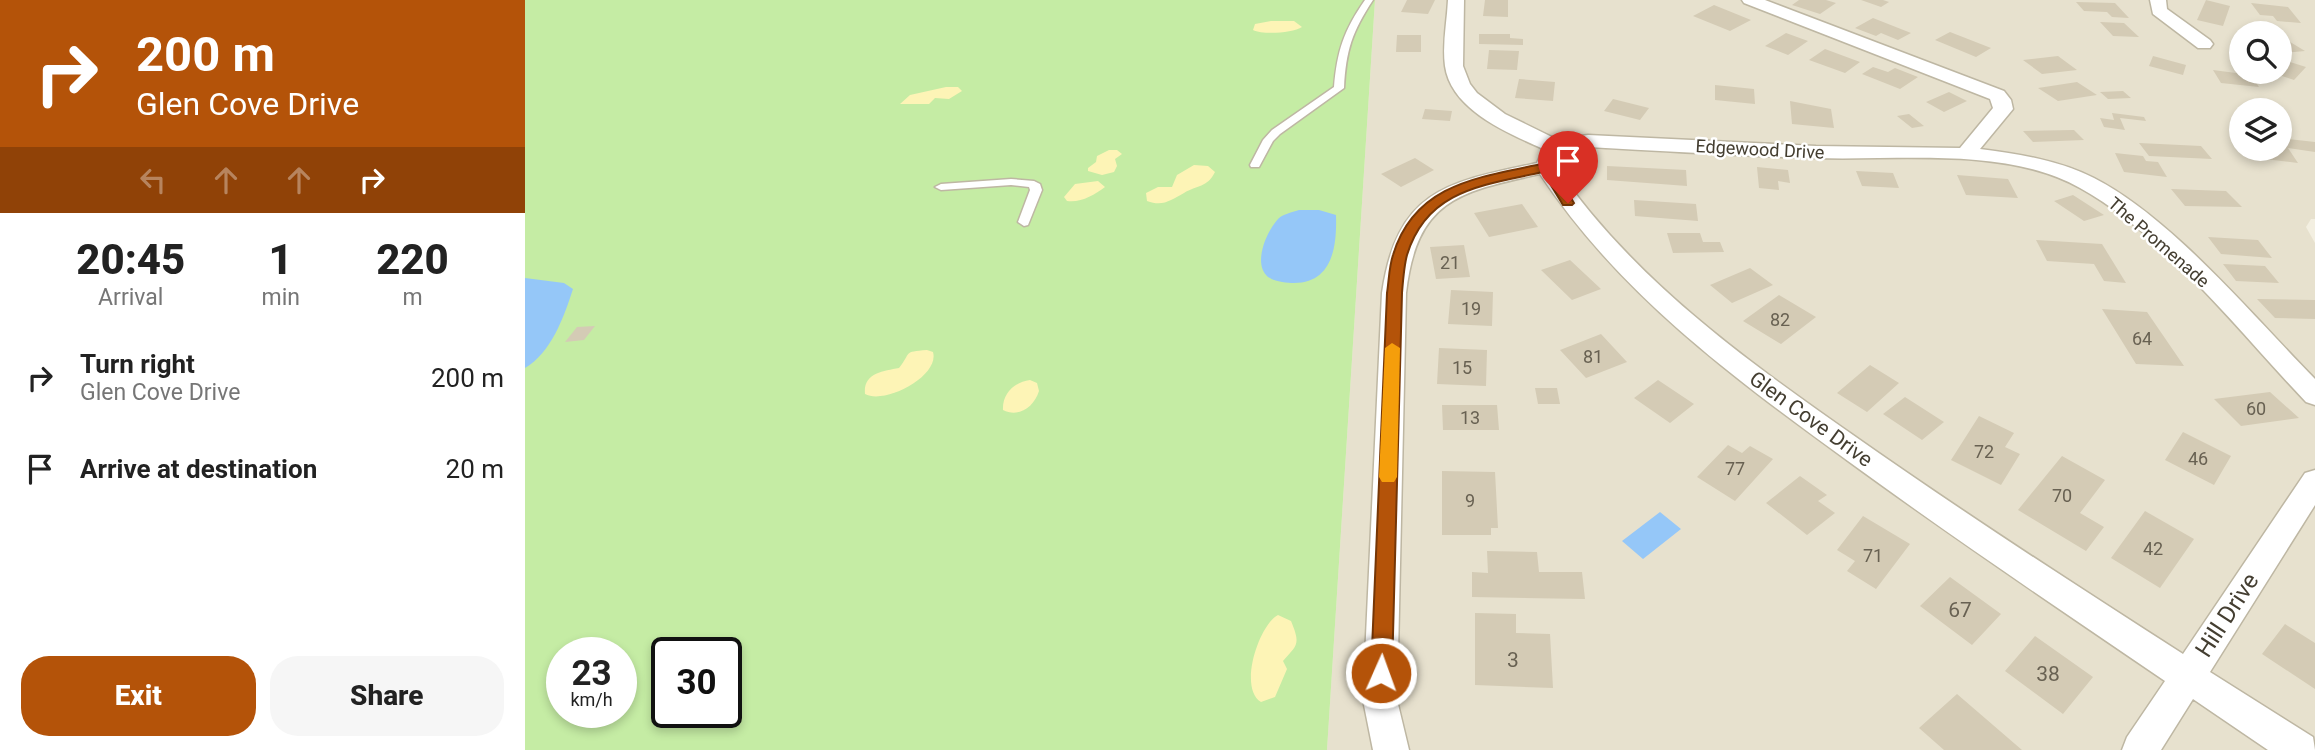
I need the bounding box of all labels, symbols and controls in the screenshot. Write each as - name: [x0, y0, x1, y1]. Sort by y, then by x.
- map controls: [2229, 21, 2292, 161]
- button: search: [2229, 21, 2292, 84]
- text: 200 m: [136, 26, 275, 83]
- icon: right: [21, 28, 112, 119]
- text: Glen Cove Drive: [136, 85, 359, 123]
- button: layers: [2229, 98, 2292, 161]
- pin: [1538, 131, 1598, 203]
- street label: Edgewood Drive: [1695, 135, 1825, 163]
- icon: arrive: [1549, 142, 1587, 180]
- icon: left: [134, 161, 172, 199]
- icon: ahead: [207, 161, 245, 199]
- icon: ahead: [280, 161, 318, 199]
- icon: right: [353, 161, 391, 199]
- street label: The Promenade: [2104, 192, 2214, 292]
- text: 20:45: [76, 235, 185, 284]
- text: 1: [269, 235, 293, 284]
- text: 220: [376, 235, 449, 284]
- house number: 21: [1440, 252, 1460, 273]
- text: Arrival: [98, 284, 163, 311]
- text: min: [261, 284, 300, 311]
- text: m: [402, 284, 423, 311]
- house number: 19: [1461, 298, 1481, 319]
- house number: 82: [1770, 309, 1790, 330]
- house number: 64: [2132, 328, 2152, 349]
- house number: 81: [1583, 346, 1603, 367]
- text: Turn right: [80, 349, 195, 379]
- house number: 15: [1452, 357, 1472, 378]
- icon: right: [21, 359, 59, 397]
- text: 200 m: [431, 363, 504, 393]
- street label: Glen Cove Drive: [1745, 366, 1877, 472]
- text: Glen Cove Drive: [80, 379, 240, 406]
- house number: 60: [2246, 398, 2266, 419]
- house number: 13: [1460, 407, 1480, 428]
- house number: 72: [1974, 441, 1994, 462]
- house number: 46: [2188, 448, 2208, 469]
- icon: arrive: [21, 450, 59, 488]
- text: Arrive at destination: [80, 454, 317, 484]
- text: 20 m: [446, 454, 504, 484]
- house number: 77: [1725, 458, 1745, 479]
- house number: 70: [2052, 485, 2072, 506]
- house number: 9: [1465, 490, 1475, 511]
- house number: 42: [2143, 538, 2163, 559]
- house number: 71: [1863, 545, 1883, 566]
- street label: Hill Drive: [2190, 568, 2264, 662]
- house number: 67: [1948, 598, 1972, 622]
- position arrow: [1344, 636, 1418, 710]
- speed limit sign: 30: [651, 637, 742, 728]
- house number: 3: [1507, 648, 1519, 672]
- text: 23: [571, 653, 612, 694]
- button: Exit: [21, 656, 256, 736]
- button: Share: [270, 656, 504, 736]
- house number: 38: [2036, 662, 2060, 686]
- text: km/h: [570, 689, 613, 710]

